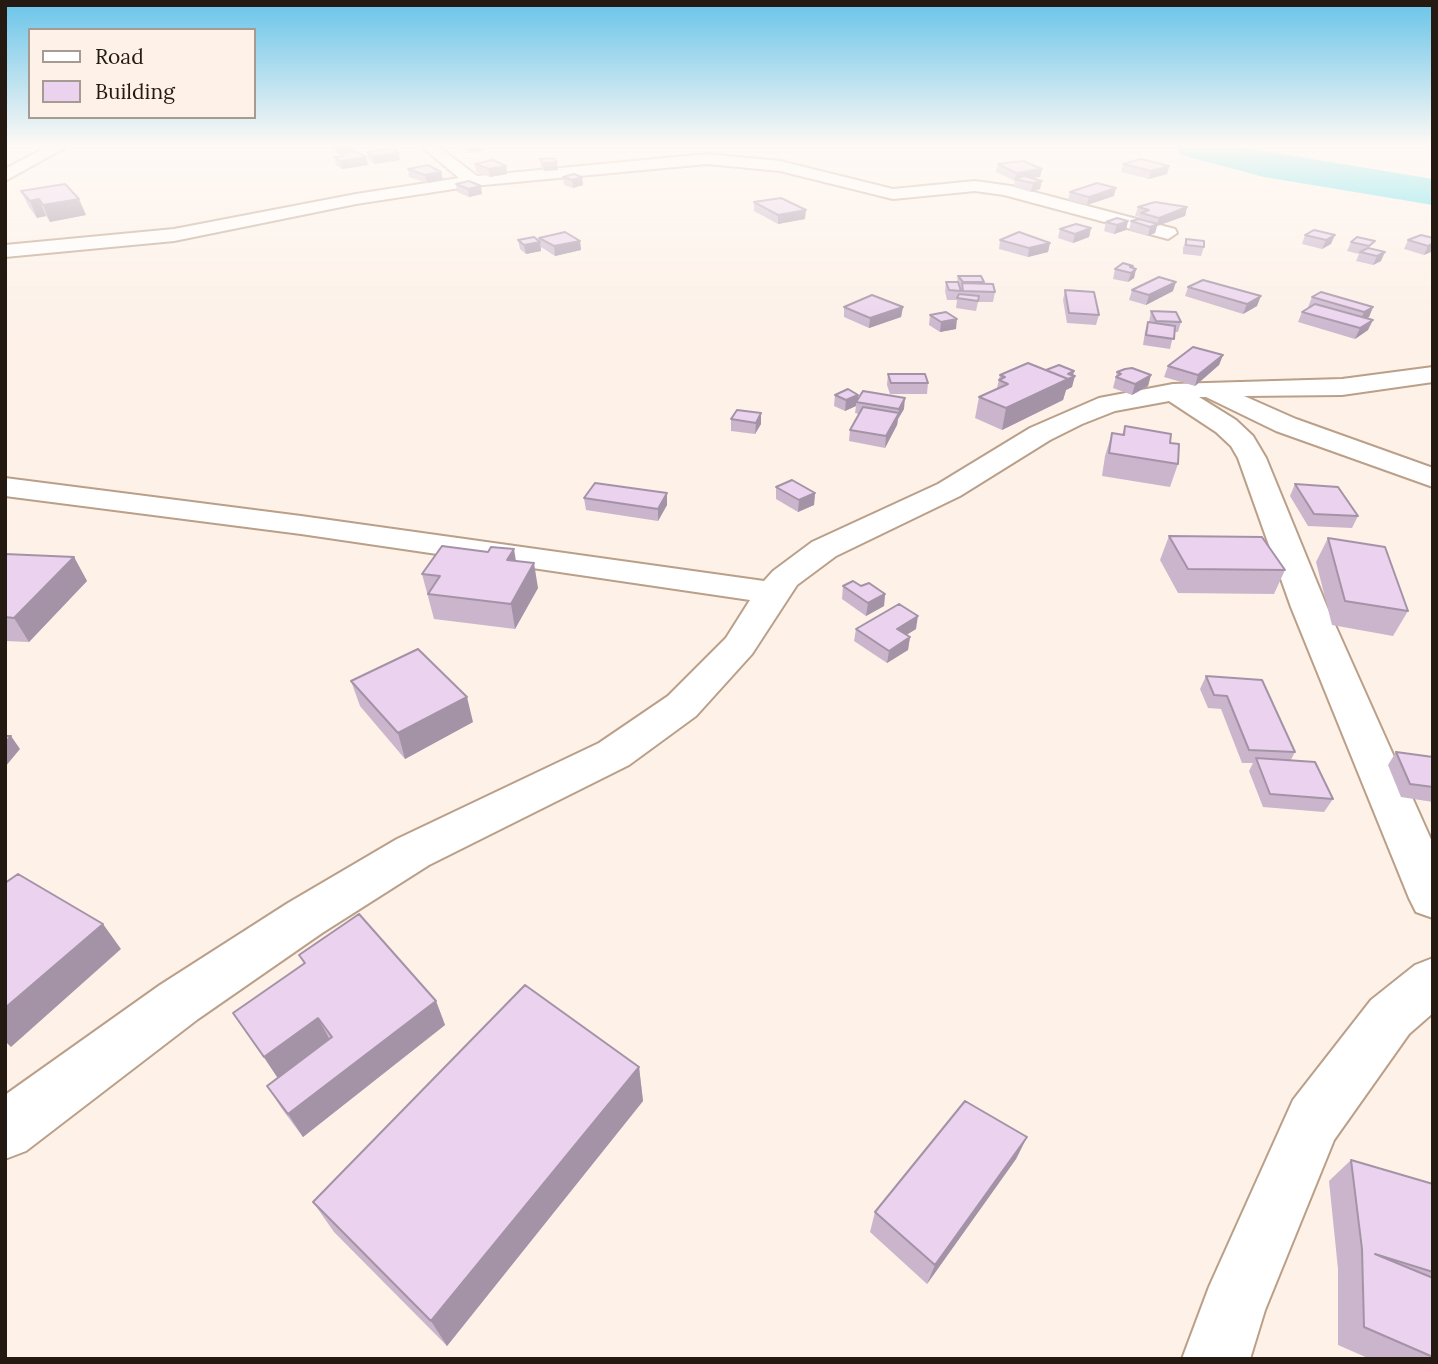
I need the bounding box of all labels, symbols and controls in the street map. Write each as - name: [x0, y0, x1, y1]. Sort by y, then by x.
- legend: [28, 28, 256, 119]
- text: Road: [95, 43, 144, 70]
- text: Building: [95, 78, 175, 105]

